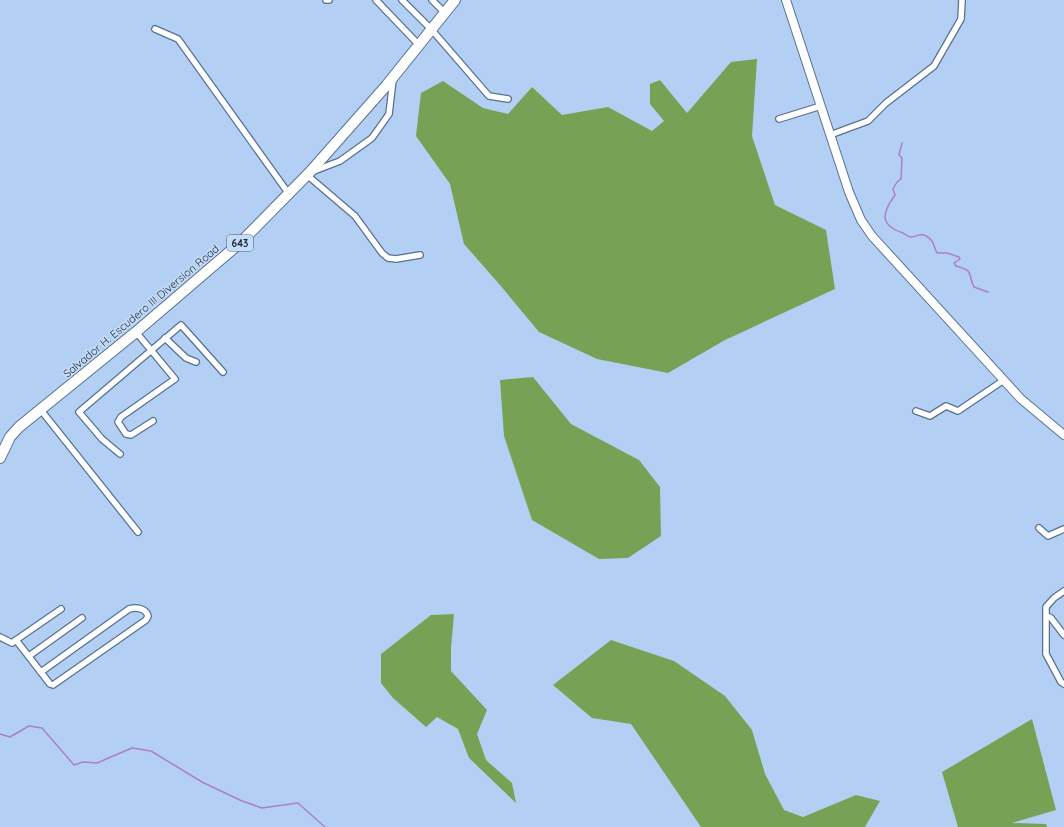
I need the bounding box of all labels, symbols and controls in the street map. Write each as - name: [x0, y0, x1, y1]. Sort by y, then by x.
- road number: 643: [227, 235, 253, 251]
- street label: Salvador H. Escudero III Diversion Road: [60, 242, 222, 380]

